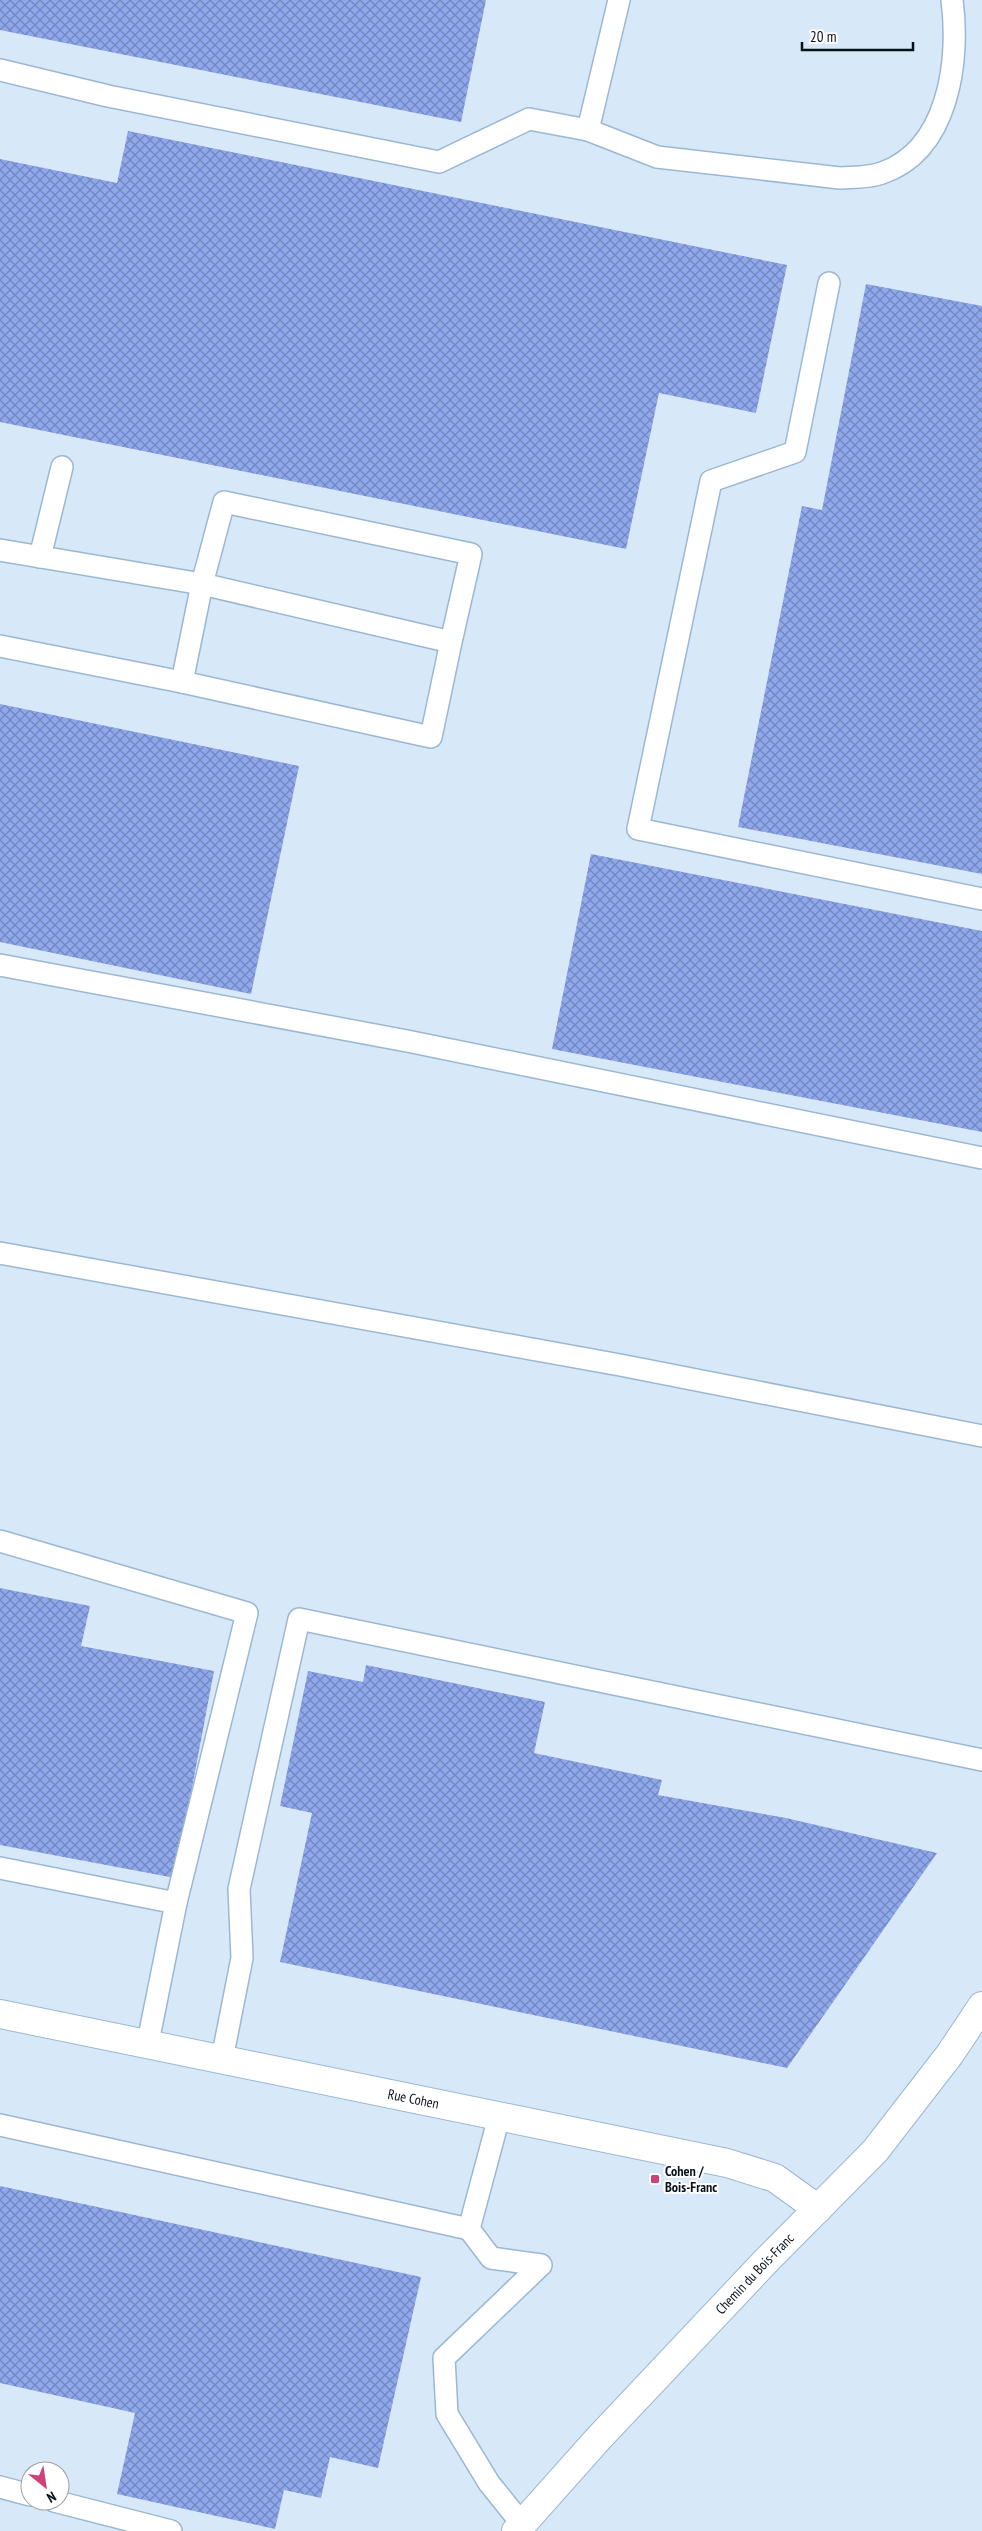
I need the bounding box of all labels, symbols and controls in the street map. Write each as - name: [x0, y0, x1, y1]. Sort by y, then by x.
- scale bar: [802, 20, 913, 52]
- text: 20 m: [810, 27, 836, 46]
- street label: Rue Cohen: [386, 2085, 441, 2113]
- place label: Cohen / Bois-Franc: [665, 2162, 717, 2196]
- marker: Cohen / Bois-Franc: [649, 2173, 661, 2185]
- street label: Chemin du Bois-Franc: [711, 2229, 798, 2318]
- north arrow: [20, 2461, 70, 2511]
- text: N: [44, 2488, 59, 2507]

